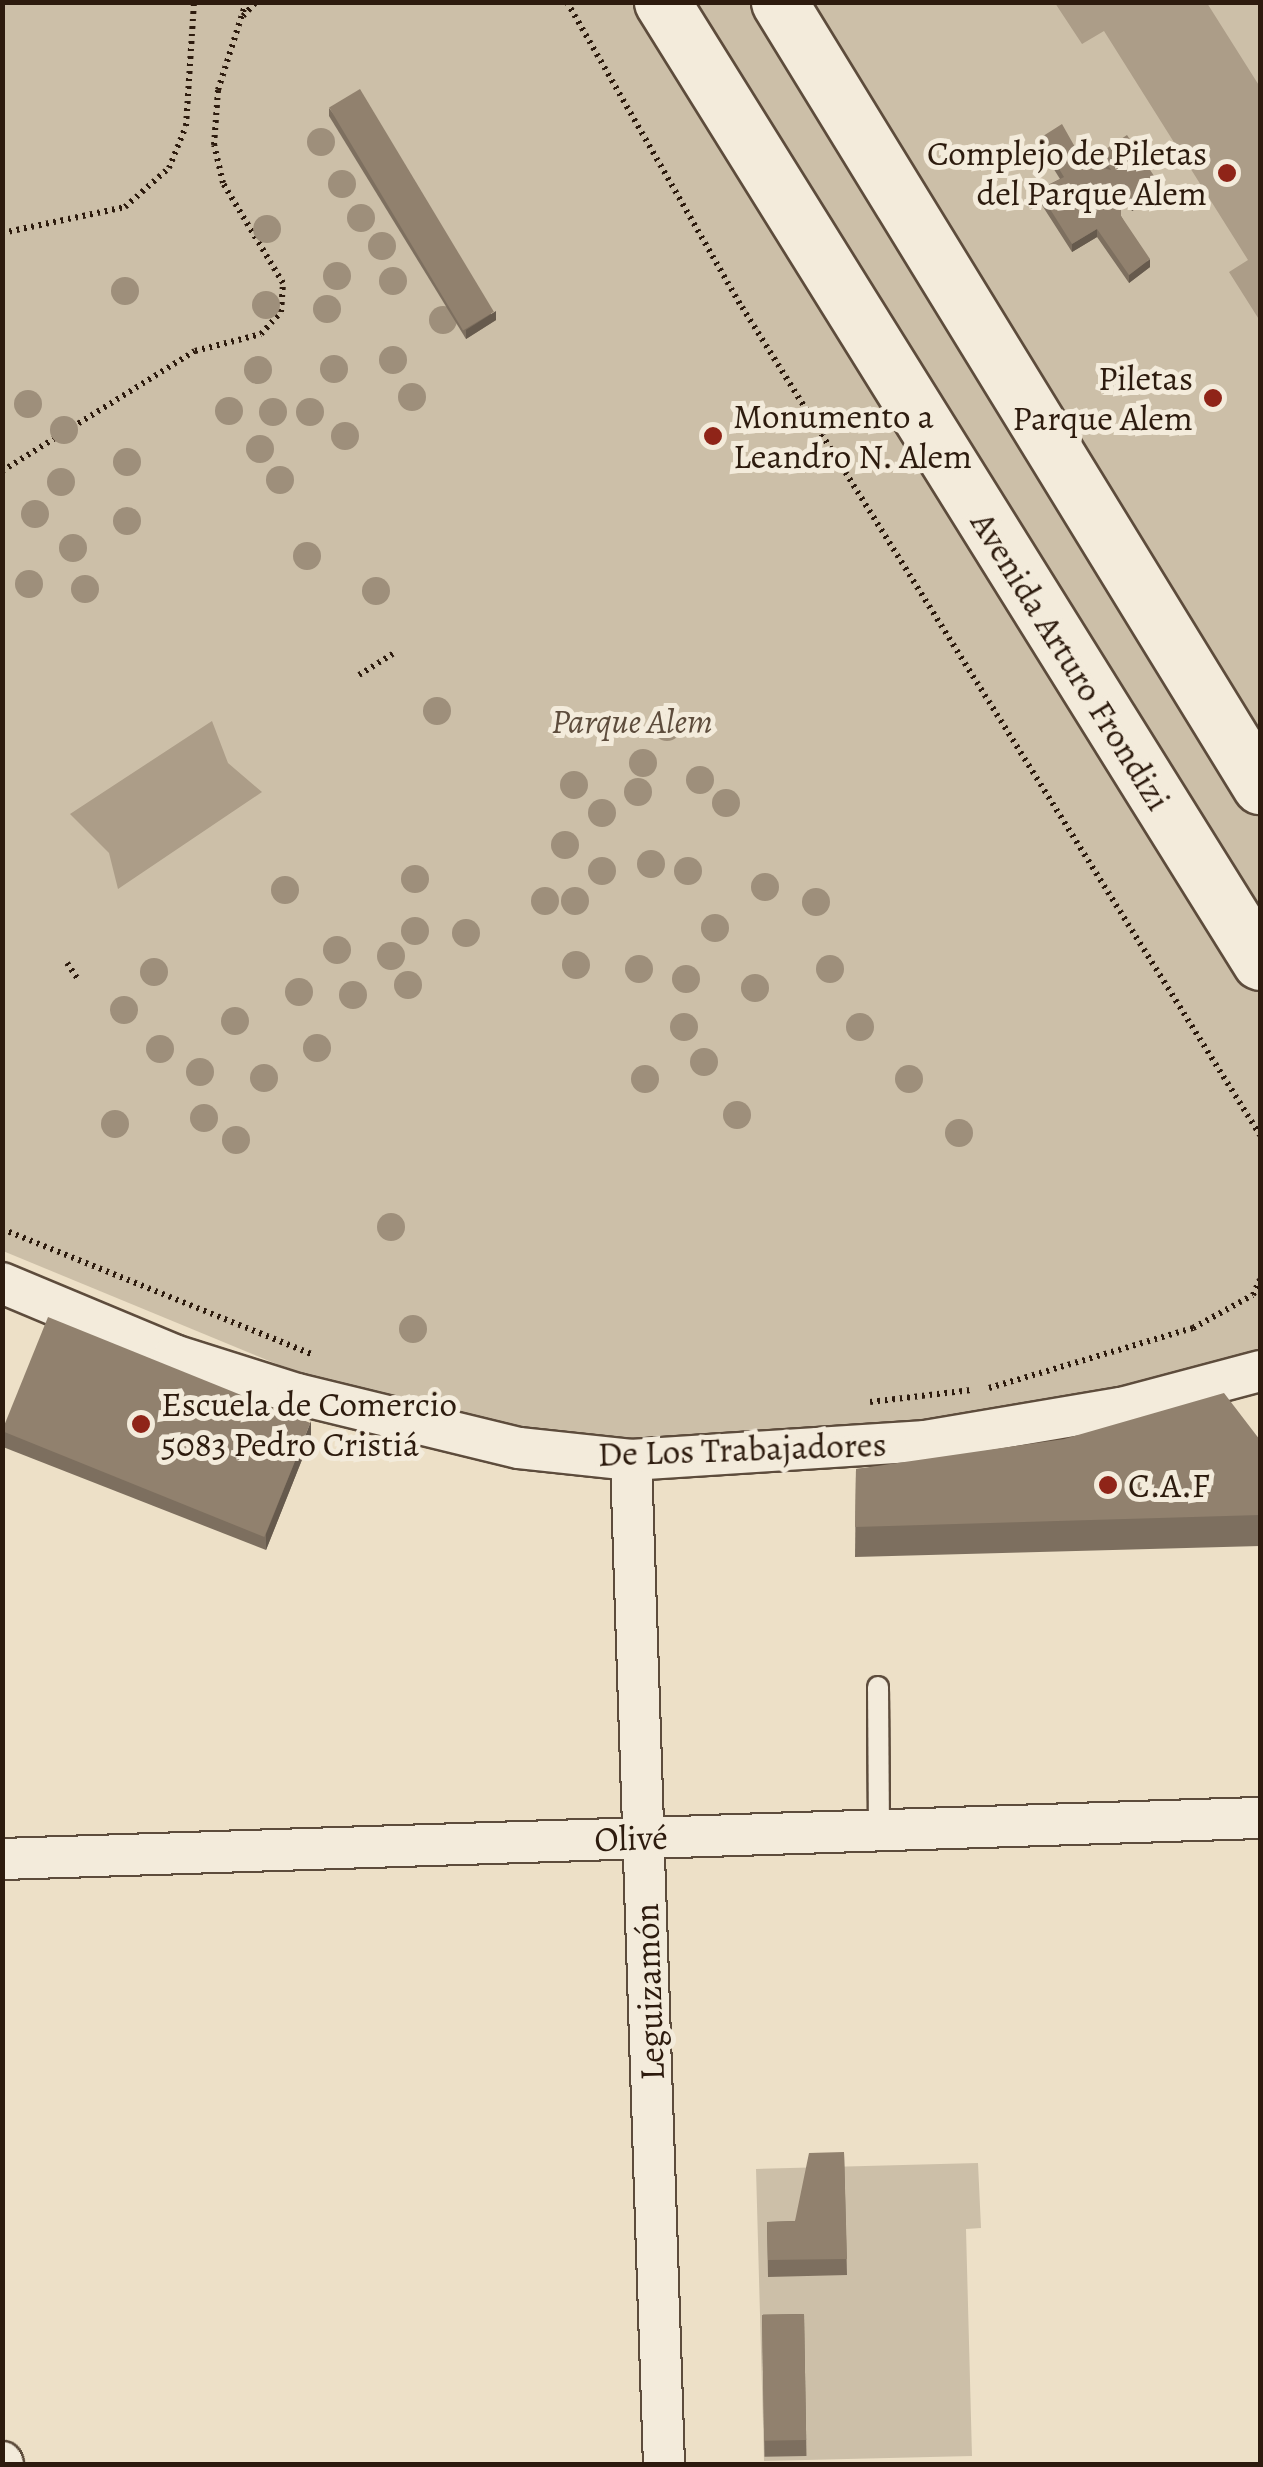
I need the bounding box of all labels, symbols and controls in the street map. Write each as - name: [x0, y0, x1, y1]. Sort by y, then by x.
- place label: Complejo de Piletas del Parque Alem: [927, 132, 1207, 214]
- marker: Complejo de Piletas del Parque Alem: [1216, 162, 1238, 184]
- place label: Piletas Parque Alem: [1012, 357, 1193, 439]
- marker: Piletas Parque Alem: [1202, 387, 1224, 409]
- place label: Monumento a Leandro N. Alem: [733, 395, 973, 477]
- marker: Monumento a Leandro N. Alem: [702, 425, 724, 447]
- street label: Avenida Arturo Frondizi: [962, 504, 1180, 818]
- park label: Parque Alem: [551, 700, 713, 742]
- place label: Escuela de Comercio 5083 Pedro Cristiá: [161, 1383, 457, 1465]
- marker: Escuela de Comercio 5083 Pedro Cristiá: [130, 1413, 152, 1435]
- street label: De Los Trabajadores: [597, 1423, 887, 1475]
- place label: C.A.F: [1128, 1464, 1210, 1506]
- marker: C.A.F: [1097, 1474, 1119, 1496]
- street label: Olivé: [594, 1816, 668, 1860]
- street label: Leguizamón: [625, 1903, 673, 2081]

